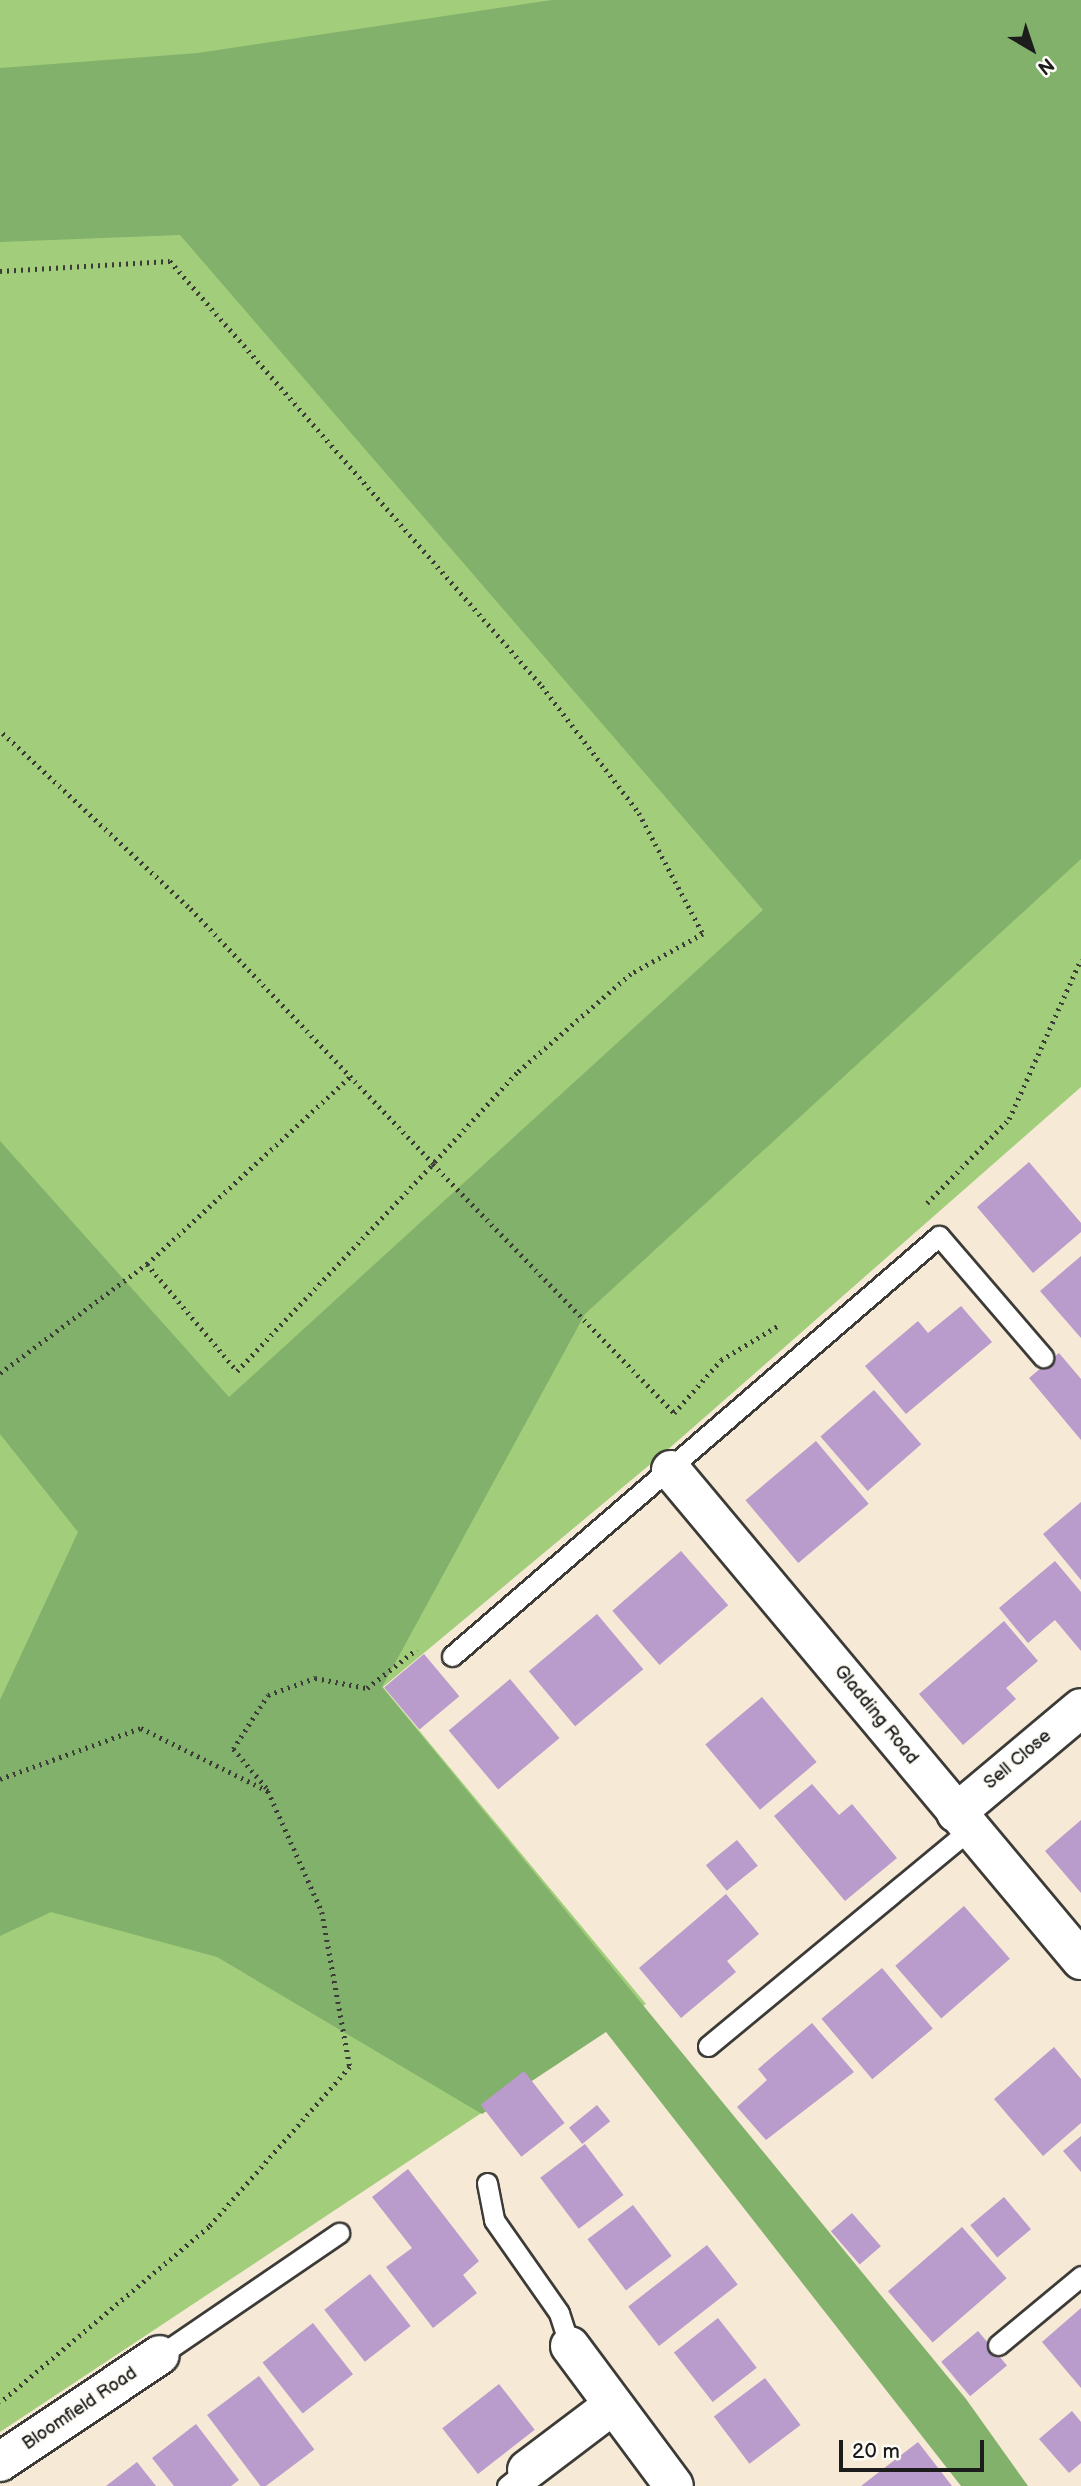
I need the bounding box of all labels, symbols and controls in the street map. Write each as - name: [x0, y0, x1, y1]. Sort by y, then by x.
- north arrow: [997, 14, 1067, 84]
- text: N: [1033, 52, 1058, 79]
- street label: Gladding Road: [829, 1661, 923, 1769]
- street label: Sell Close: [980, 1726, 1056, 1794]
- street label: Bloomfield Road: [19, 2363, 141, 2455]
- scale bar: [843, 2426, 988, 2470]
- text: 20 m: [852, 2439, 900, 2464]

